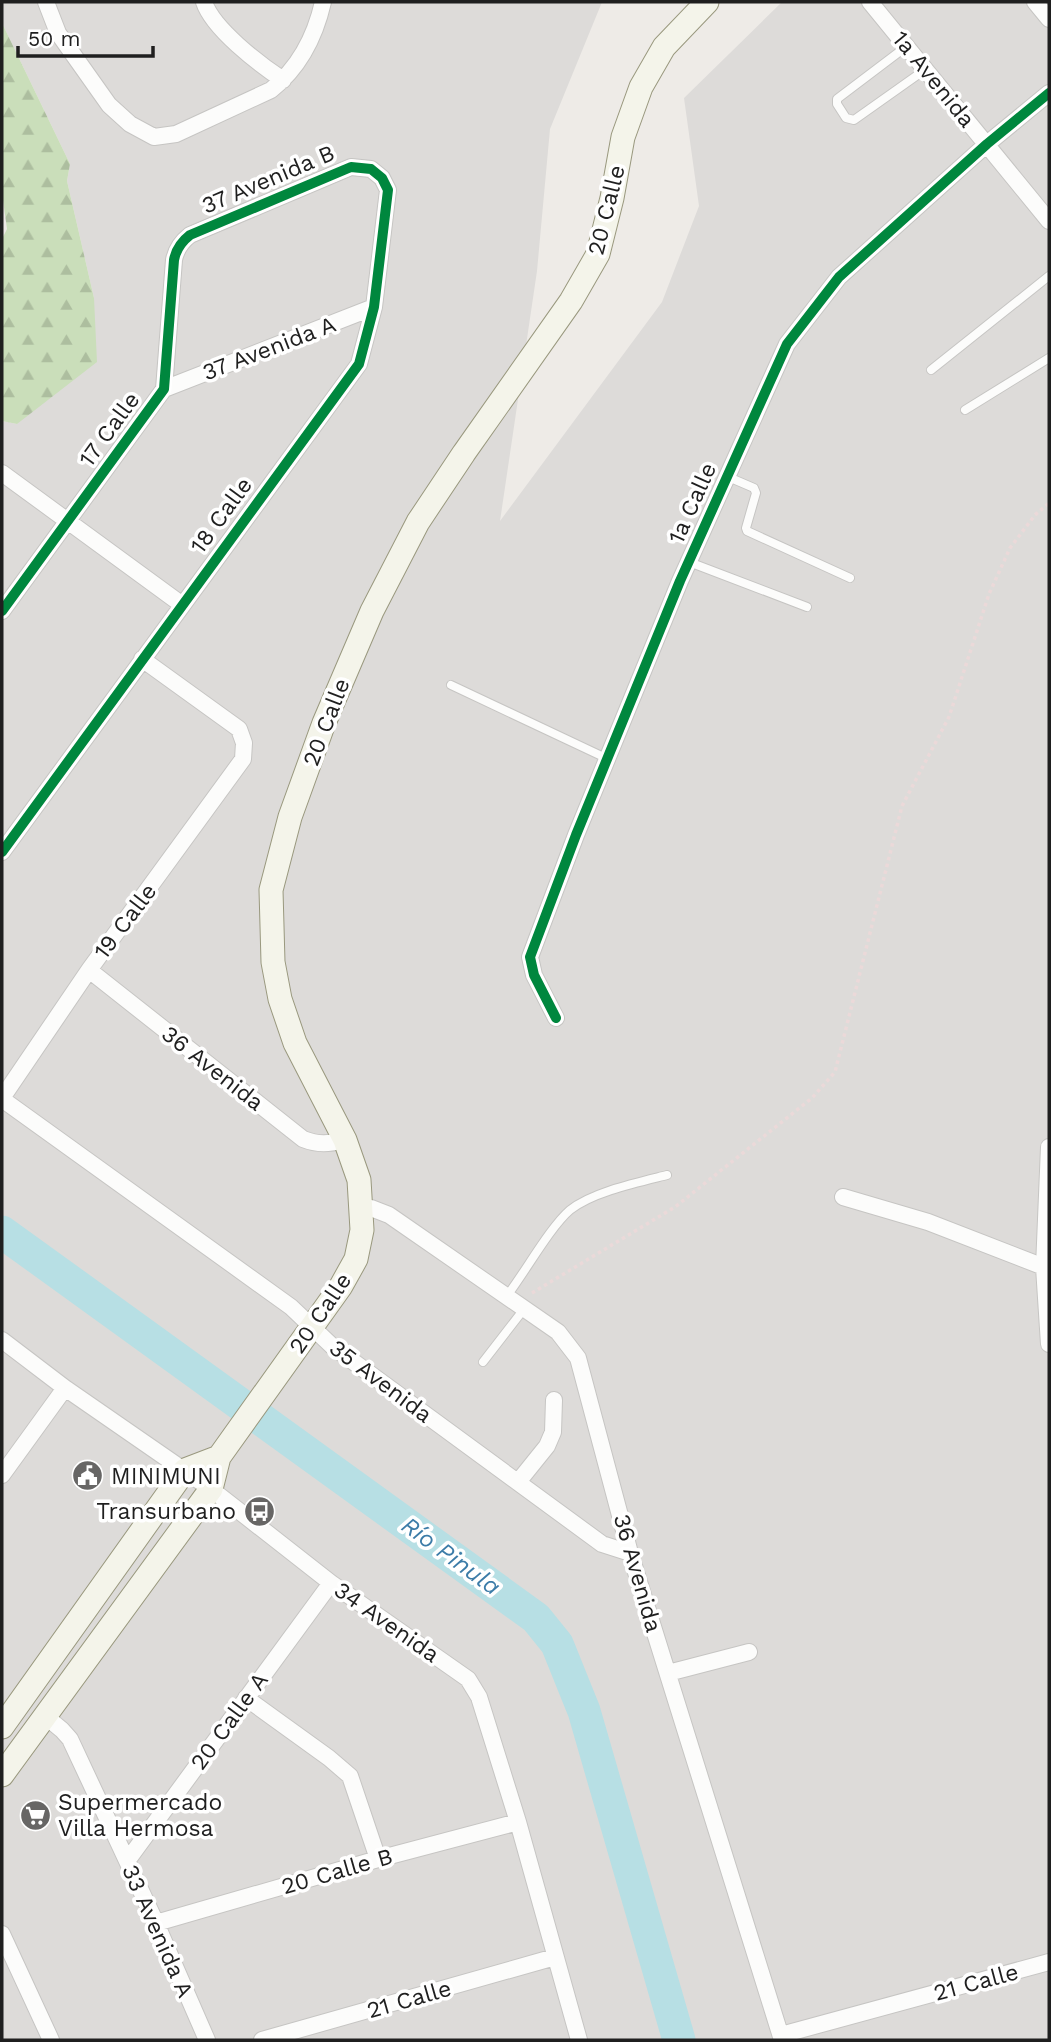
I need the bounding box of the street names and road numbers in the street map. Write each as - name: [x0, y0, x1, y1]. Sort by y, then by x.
- street label: 1a Avenida: [887, 26, 981, 133]
- street label: 37 Avenida B: [198, 139, 339, 220]
- street label: 20 Calle: [582, 162, 631, 258]
- street label: 37 Avenida A: [199, 311, 340, 386]
- street label: 17 Calle: [73, 387, 145, 472]
- street label: 1a Calle: [663, 459, 722, 548]
- street label: 18 Calle: [185, 472, 258, 558]
- street label: 20 Calle: [297, 675, 356, 770]
- street label: 19 Calle: [88, 878, 162, 964]
- street label: 36 Avenida: [156, 1020, 269, 1117]
- street label: 20 Calle: [284, 1268, 357, 1359]
- street label: 35 Avenida: [324, 1334, 437, 1429]
- street label: 36 Avenida: [608, 1511, 667, 1635]
- street label: 34 Avenida: [329, 1576, 444, 1668]
- street label: 20 Calle A: [185, 1667, 274, 1775]
- street label: 20 Calle B: [278, 1843, 396, 1900]
- street label: 33 Avenida A: [116, 1861, 199, 2002]
- street label: 21 Calle: [931, 1958, 1021, 2007]
- street label: 21 Calle: [364, 1975, 454, 2024]

